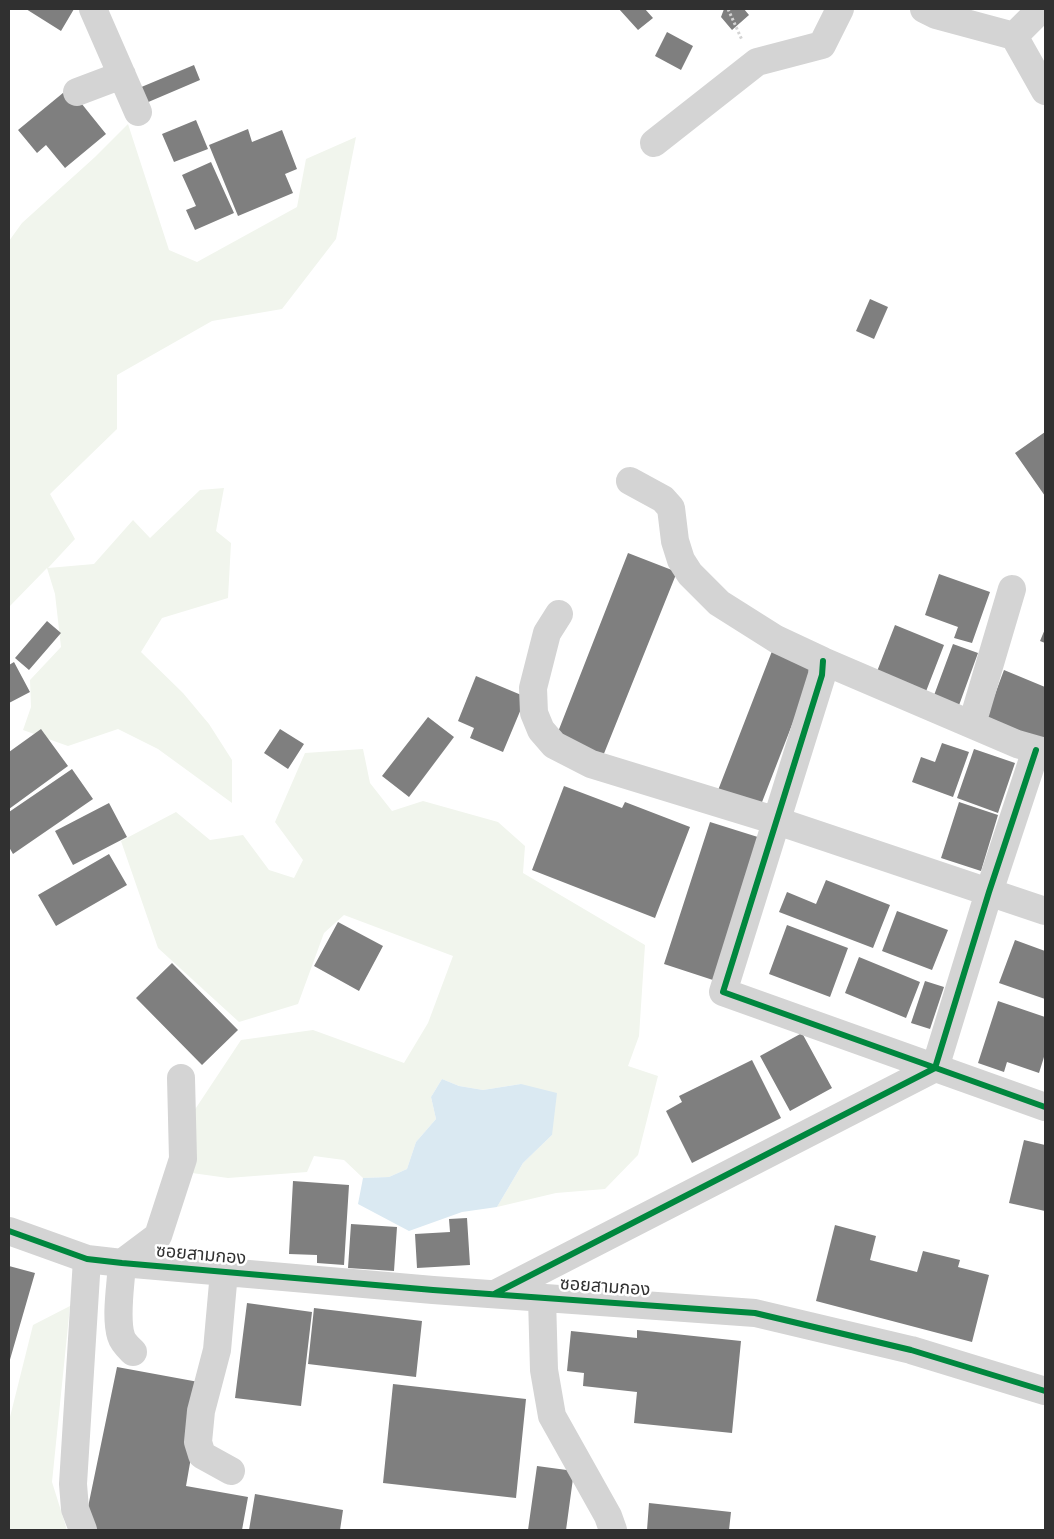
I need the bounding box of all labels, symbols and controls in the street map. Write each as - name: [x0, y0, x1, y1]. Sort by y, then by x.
- street label: ซอยสามกอง: [155, 1240, 247, 1270]
- street label: ซอยสามกอง: [559, 1273, 651, 1301]

